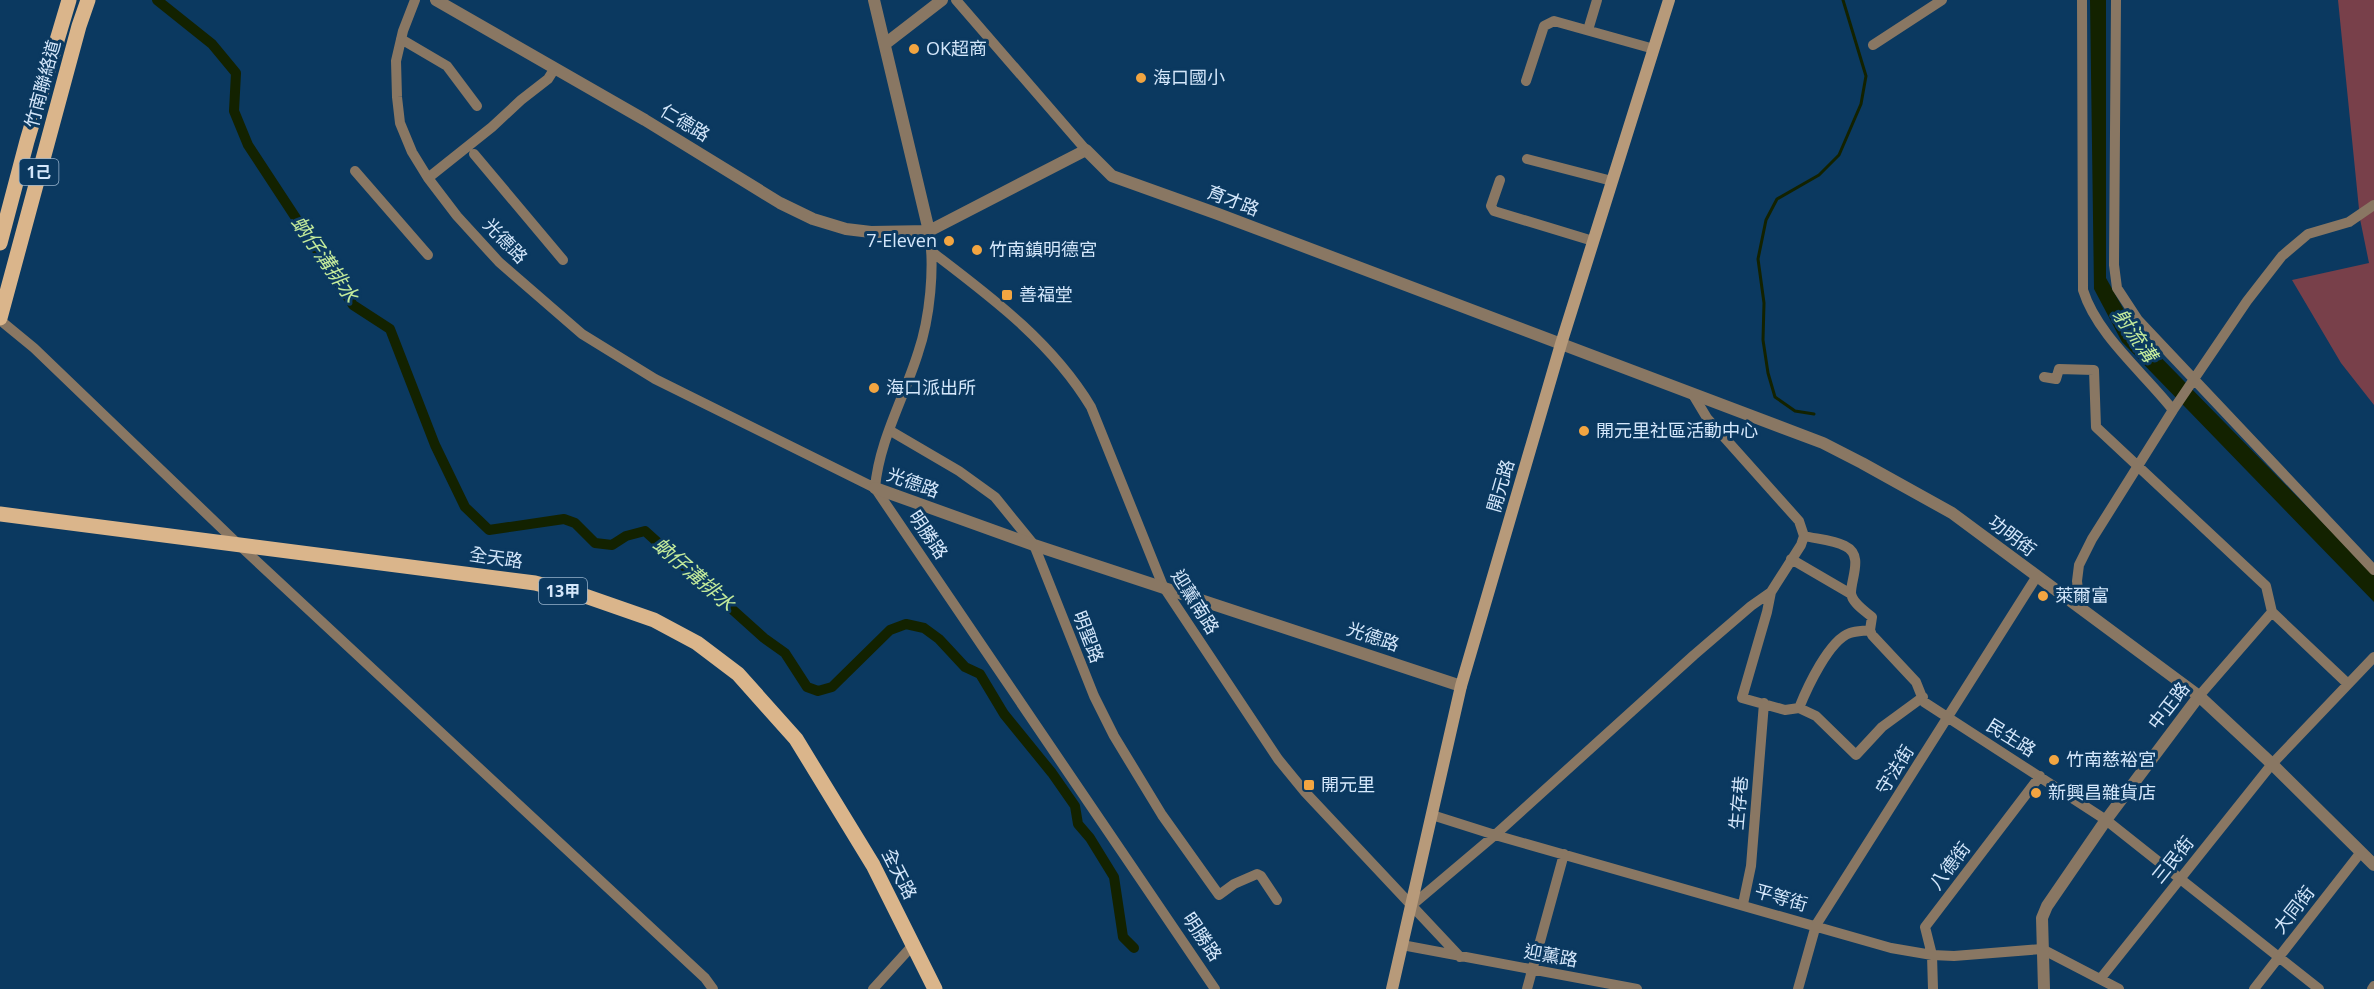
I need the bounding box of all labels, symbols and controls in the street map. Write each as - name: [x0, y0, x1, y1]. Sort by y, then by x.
- place label: OK超商: [926, 36, 987, 60]
- street label: 竹南聯絡道: [19, 37, 65, 130]
- marker: OK超商: [907, 42, 921, 56]
- place label: 海口國小: [1153, 65, 1225, 89]
- marker: 海口國小: [1134, 71, 1148, 85]
- street label: 仁德路: [656, 98, 715, 146]
- road number: 1己: [20, 159, 58, 185]
- street label: 育才路: [1204, 179, 1263, 221]
- water label: 蚋仔溝排水: [286, 210, 366, 308]
- street label: 光德路: [478, 213, 533, 268]
- place label: 7-Eleven: [866, 228, 937, 252]
- marker: 7-Eleven: [942, 234, 956, 248]
- place label: 竹南鎮明德宮: [989, 237, 1097, 261]
- marker: 竹南鎮明德宮: [970, 243, 984, 257]
- place label: 善福堂: [1019, 282, 1073, 306]
- marker: 善福堂: [1000, 288, 1014, 302]
- water label: 射流溝: [2107, 302, 2165, 369]
- place label: 海口派出所: [886, 375, 976, 399]
- marker: 海口派出所: [867, 381, 881, 395]
- place label: 開元里社區活動中心: [1596, 418, 1758, 442]
- marker: 開元里社區活動中心: [1577, 424, 1591, 438]
- street label: 開元路: [1481, 456, 1519, 515]
- street label: 光德路: [884, 462, 943, 503]
- street label: 明勝路: [904, 505, 954, 564]
- street label: 功明街: [1984, 509, 2041, 561]
- water label: 蚋仔溝排水: [648, 531, 742, 617]
- street label: 全天路: [468, 541, 525, 573]
- street label: 迎薰南路: [1167, 565, 1225, 638]
- road number: 13甲: [539, 578, 587, 604]
- place label: 萊爾富: [2055, 583, 2109, 607]
- marker: 萊爾富: [2036, 589, 2050, 603]
- street label: 明聖路: [1068, 607, 1110, 666]
- street label: 光德路: [1344, 616, 1403, 656]
- street label: 中正路: [2142, 677, 2194, 734]
- street label: 民生路: [1982, 713, 2041, 762]
- street label: 守法街: [1870, 740, 1919, 799]
- place label: 竹南慈裕宮: [2066, 747, 2156, 771]
- marker: 竹南慈裕宮: [2047, 753, 2061, 767]
- place label: 開元里: [1321, 772, 1375, 796]
- street label: 生存巷: [1724, 775, 1752, 831]
- marker: 開元里: [1302, 778, 1316, 792]
- place label: 新興昌雜貨店: [2048, 780, 2156, 804]
- marker: 新興昌雜貨店: [2029, 786, 2043, 800]
- street label: 三民街: [2146, 831, 2199, 888]
- street label: 八德街: [1923, 837, 1975, 894]
- street label: 全天路: [877, 844, 923, 903]
- street label: 平等街: [1752, 878, 1811, 916]
- street label: 大同街: [2267, 881, 2319, 938]
- street label: 明勝路: [1178, 907, 1228, 966]
- street label: 迎薰路: [1523, 939, 1580, 972]

